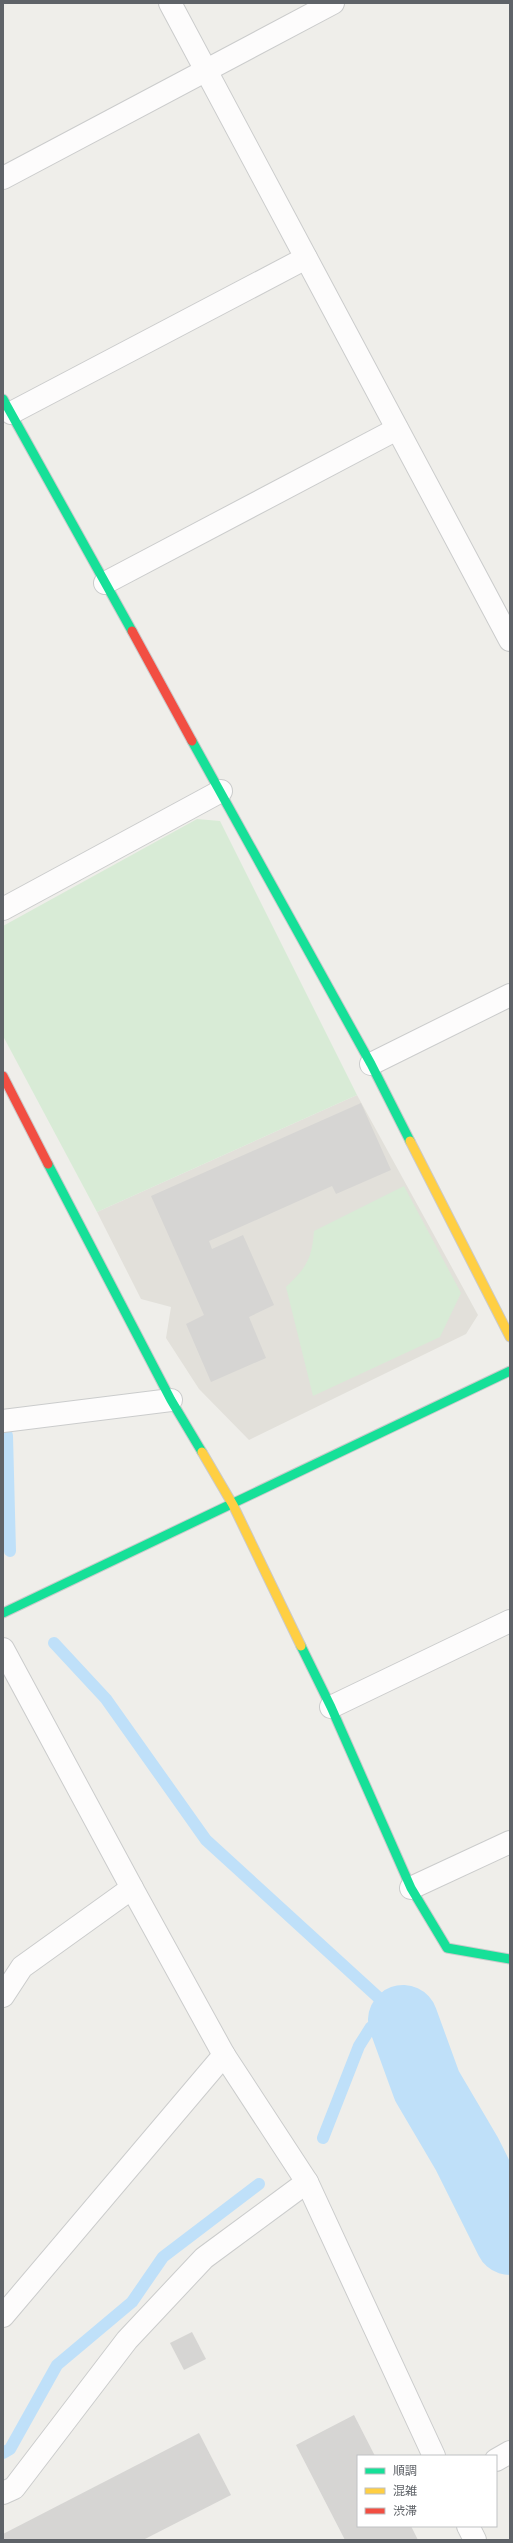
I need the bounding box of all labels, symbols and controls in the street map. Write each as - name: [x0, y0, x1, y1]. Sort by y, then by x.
- legend: [357, 2455, 497, 2527]
- text: 順調: [393, 2463, 417, 2478]
- text: 混雑: [393, 2483, 417, 2498]
- text: 渋滞: [393, 2503, 417, 2518]

